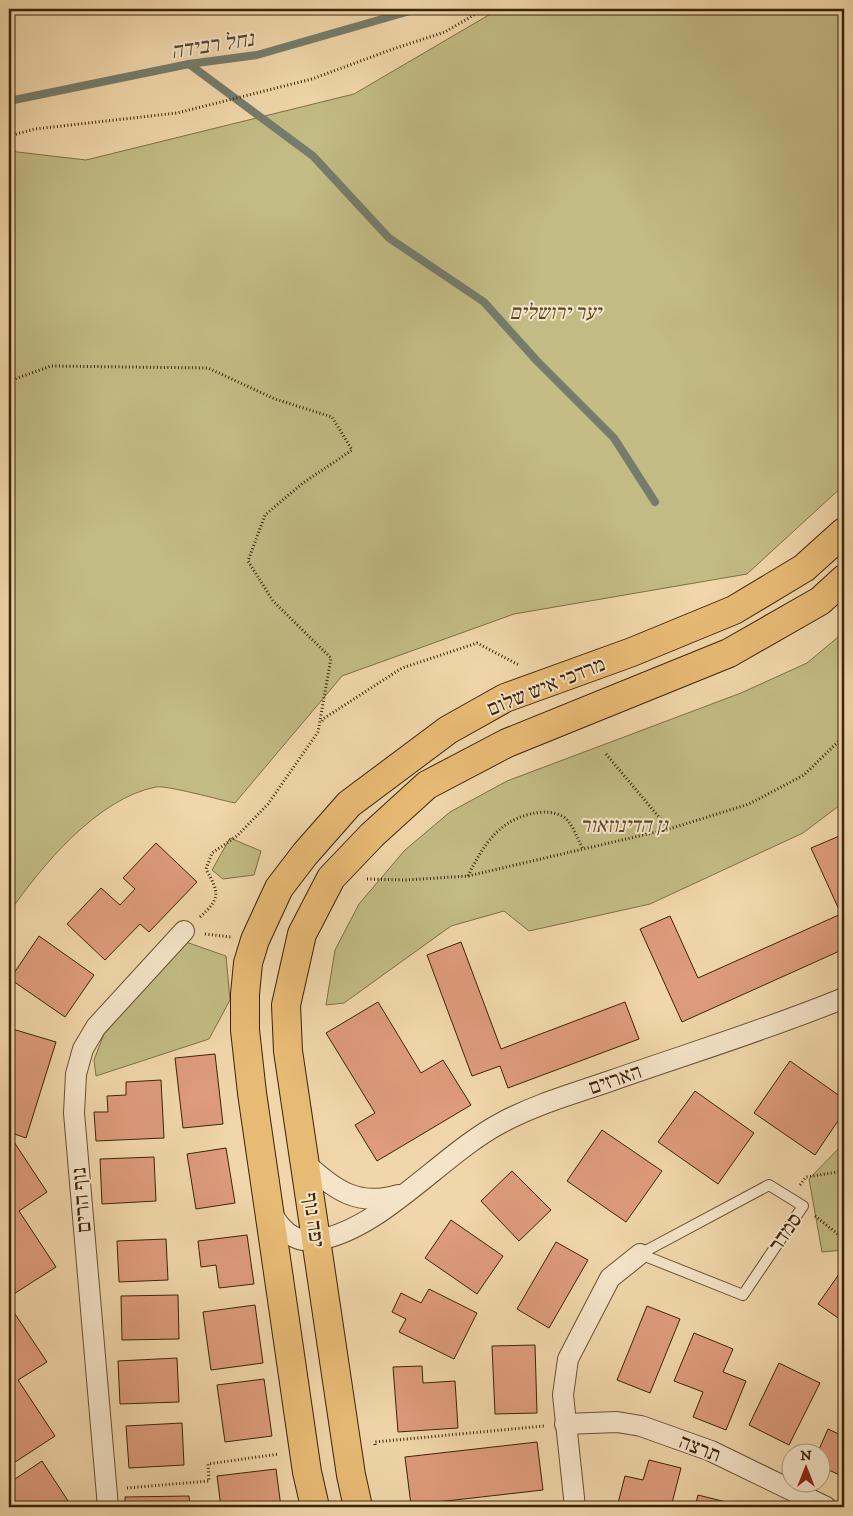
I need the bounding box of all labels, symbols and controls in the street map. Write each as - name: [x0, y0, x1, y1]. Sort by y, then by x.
- water label: נחל רבידה: [169, 25, 257, 65]
- park label: יער ירושלים: [509, 300, 603, 326]
- street label: מרדכי איש שלום: [483, 651, 609, 722]
- park label: גן הדינוזאור: [580, 813, 670, 839]
- street label: הארזים: [585, 1059, 645, 1101]
- street label: נוף הרים: [66, 1166, 98, 1234]
- street label: יפה נוף: [296, 1191, 330, 1249]
- street label: סמדר: [764, 1208, 808, 1257]
- street label: תרצה: [675, 1429, 724, 1469]
- north arrow: [780, 1444, 830, 1494]
- text: N: [800, 1447, 812, 1465]

